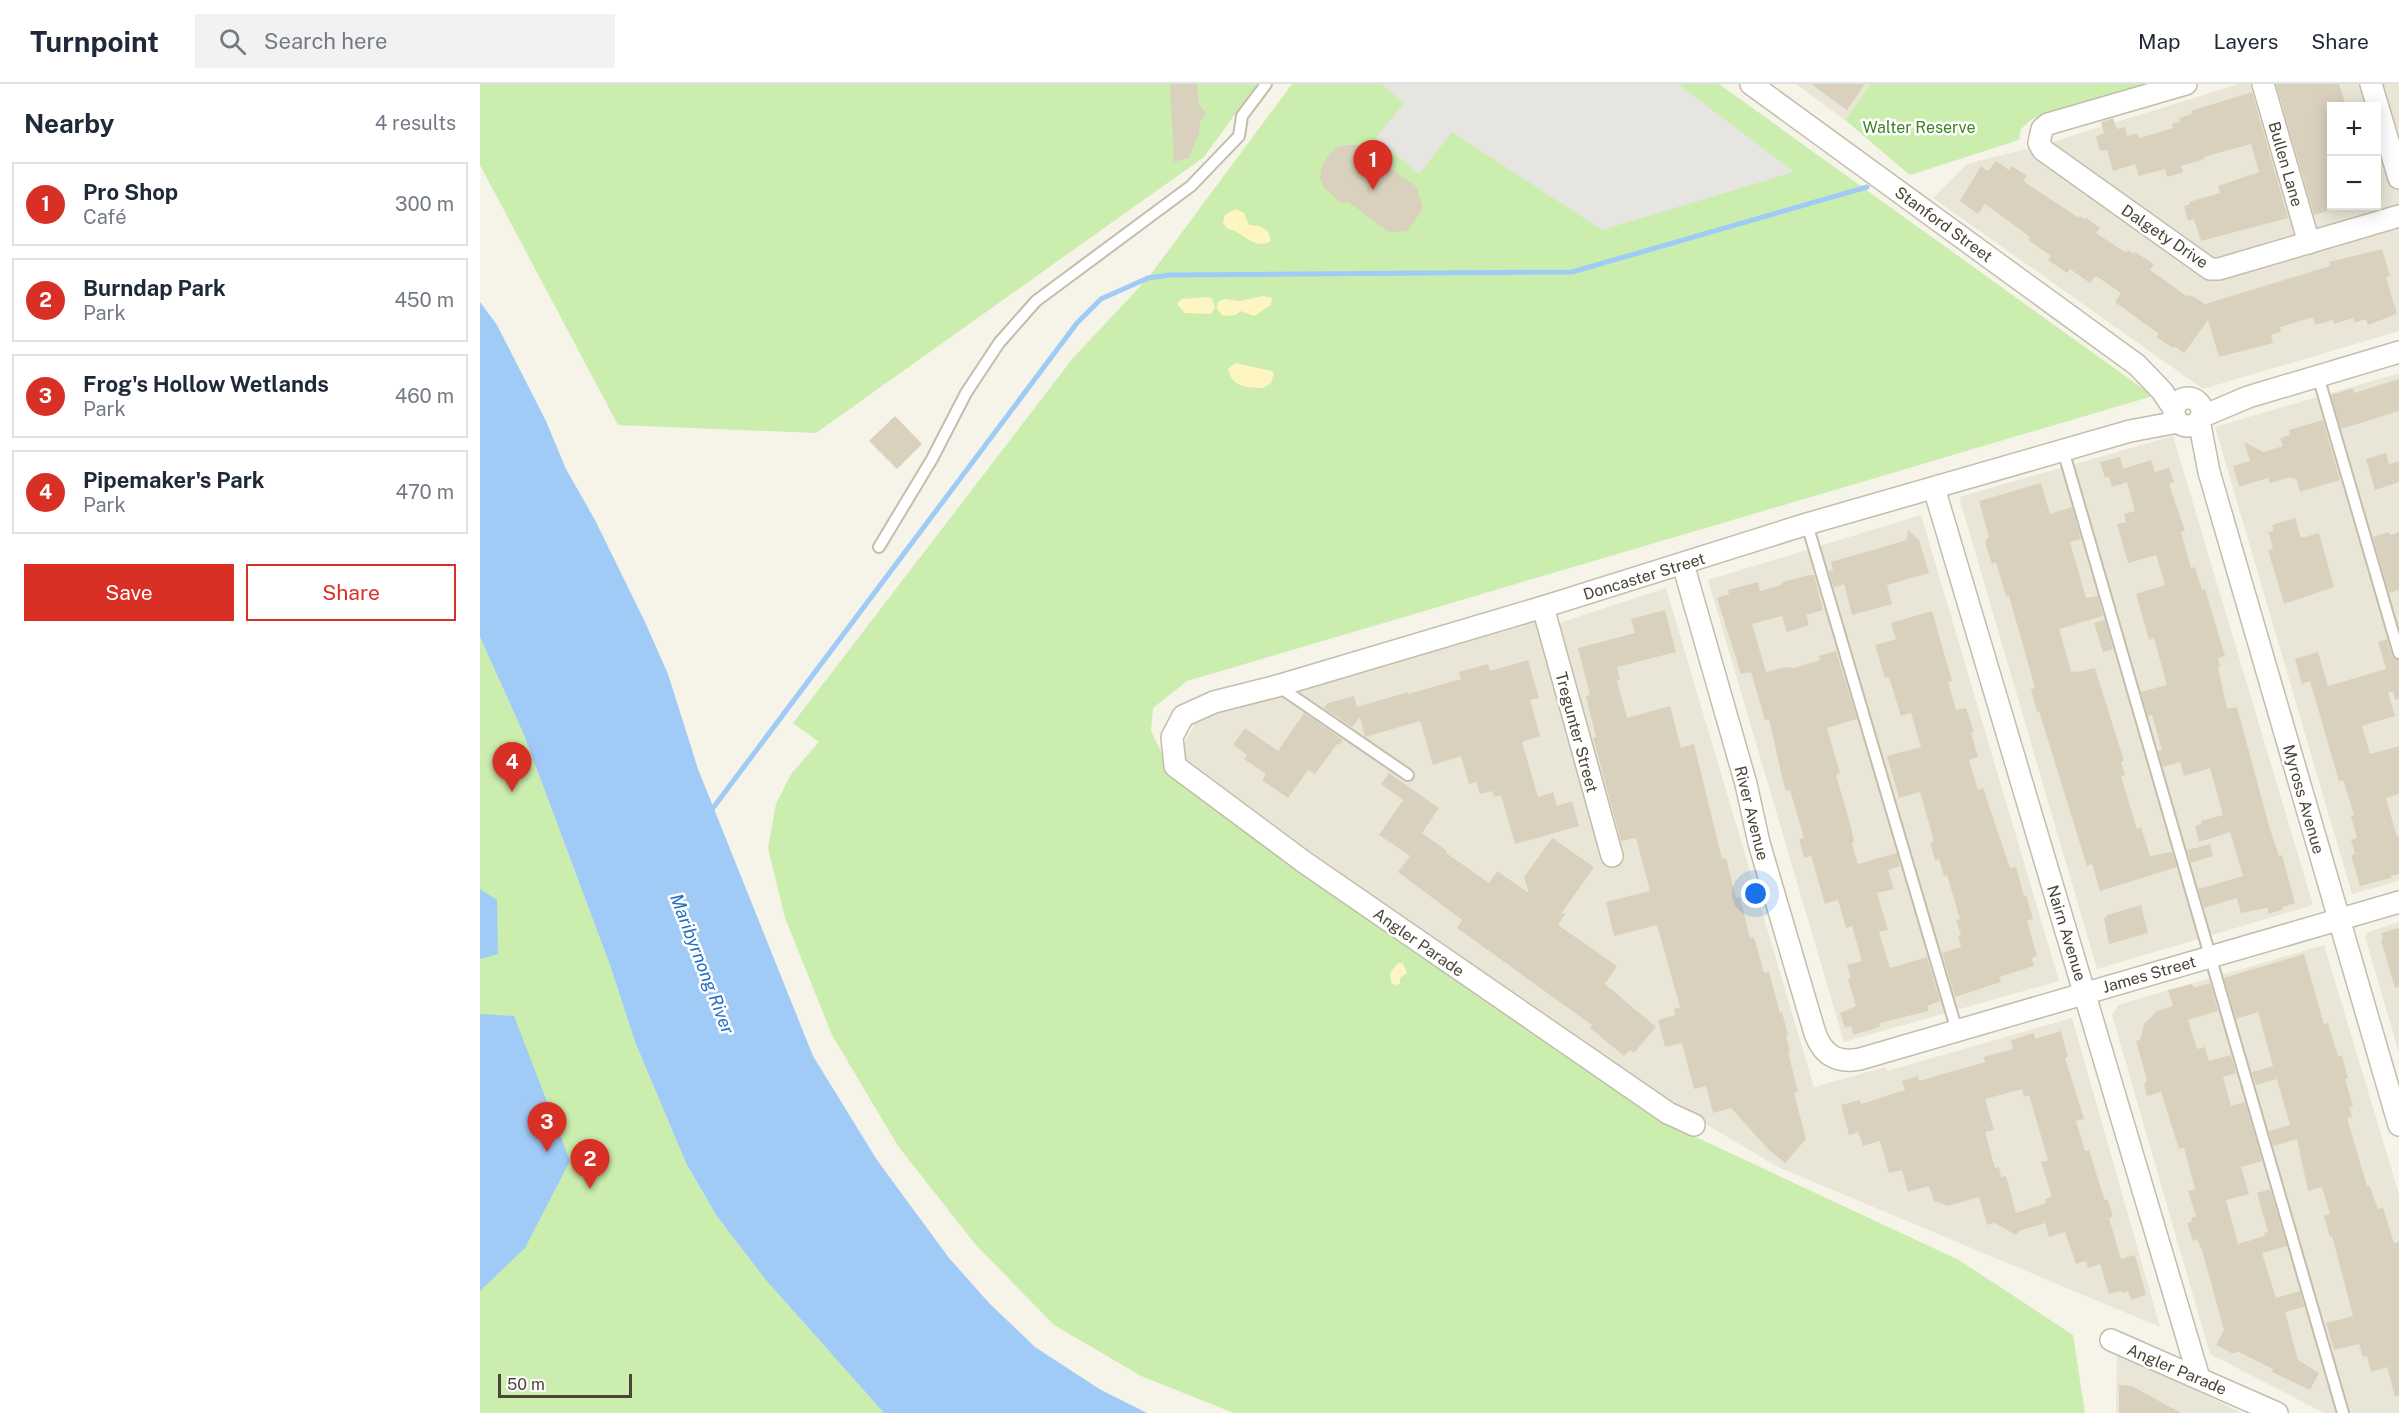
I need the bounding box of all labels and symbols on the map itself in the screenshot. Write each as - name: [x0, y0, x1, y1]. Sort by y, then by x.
- park label: Walter Reserve: [1862, 118, 1976, 137]
- street label: Bullen Lane: [2264, 119, 2307, 209]
- pin: 1: [1354, 141, 1392, 190]
- street label: Stanford Street: [1891, 183, 1996, 266]
- street label: Dalgety Drive: [2118, 201, 2212, 272]
- street label: Doncaster Street: [1581, 549, 1707, 604]
- street label: Tregunter Street: [1551, 670, 1602, 795]
- pin: 4: [492, 742, 531, 792]
- street label: Myross Avenue: [2279, 742, 2328, 856]
- street label: River Avenue: [1731, 764, 1772, 862]
- your location: [1741, 879, 1770, 908]
- street label: Nairn Avenue: [2043, 883, 2090, 983]
- water label: Maribyrnong River: [666, 891, 739, 1037]
- street label: Angler Parade: [1370, 904, 1468, 981]
- street label: James Street: [2100, 952, 2198, 997]
- pin: 3: [528, 1102, 566, 1152]
- pin: 2: [570, 1140, 610, 1189]
- street label: Angler Parade: [2124, 1340, 2230, 1399]
- scale bar: [498, 1371, 632, 1398]

